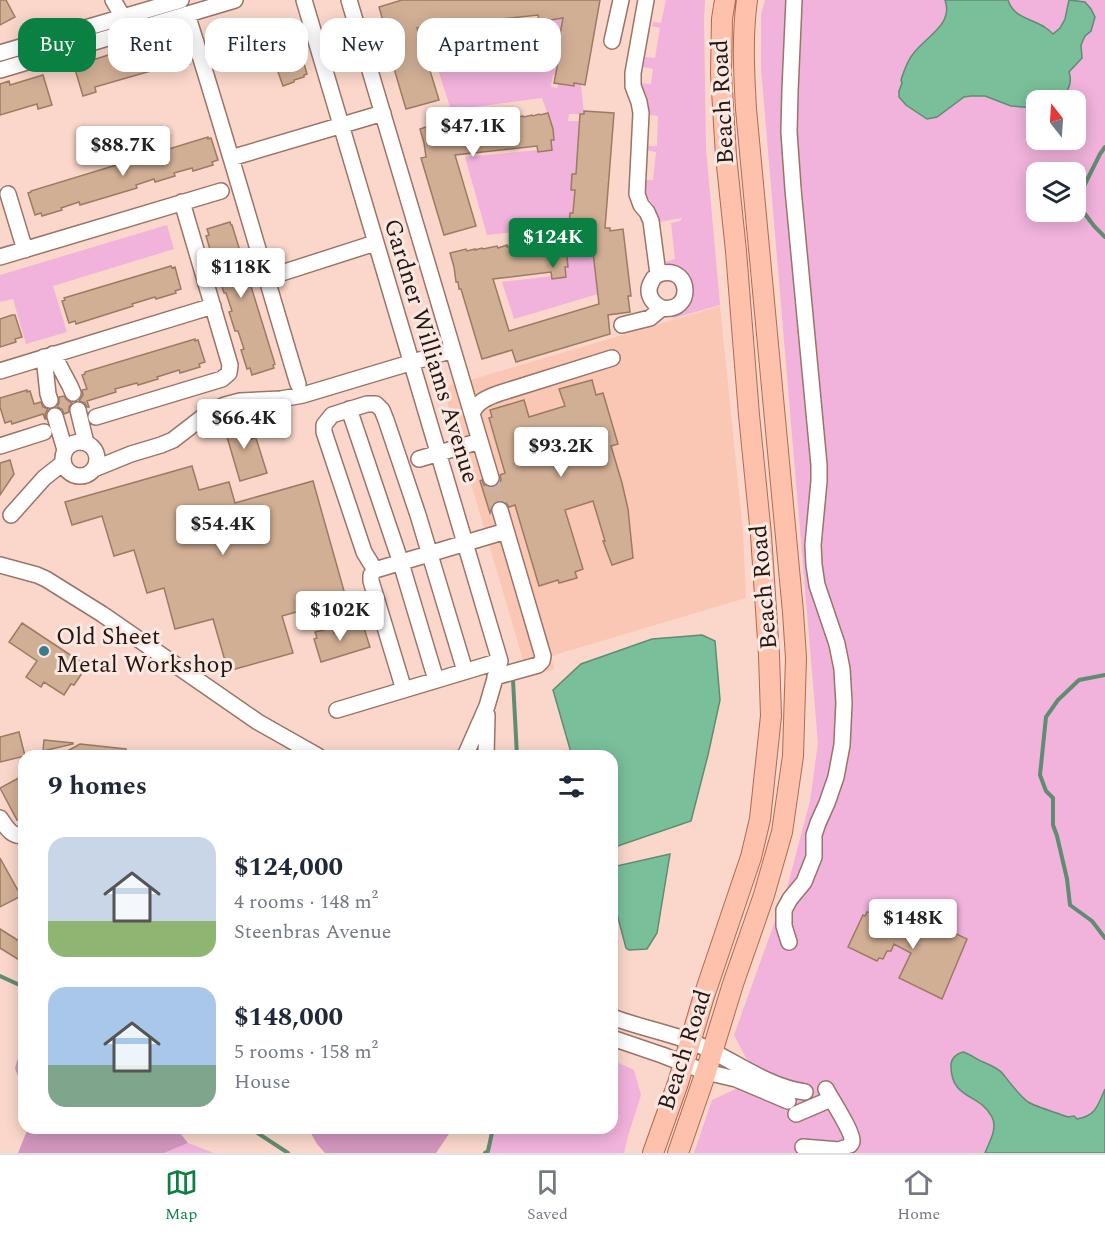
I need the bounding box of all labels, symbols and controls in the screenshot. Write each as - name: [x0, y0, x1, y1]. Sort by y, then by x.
- chip: Buy: [18, 18, 96, 72]
- chip: Rent: [108, 18, 193, 72]
- chip: Filters: [205, 18, 308, 72]
- chip: New: [320, 18, 405, 72]
- chip: Apartment: [417, 18, 561, 72]
- street label: Beach Road: [702, 39, 744, 165]
- north arrow: [1026, 90, 1086, 150]
- map controls: [1026, 90, 1086, 222]
- pin: $47.1K: [424, 107, 522, 158]
- text: $47.1K: [440, 111, 506, 141]
- pin: $88.7K: [74, 126, 172, 177]
- text: $88.7K: [90, 130, 156, 160]
- button: layers: [1026, 162, 1086, 222]
- street label: Gardner Williams Avenue: [374, 214, 488, 488]
- pin: $124K: [511, 218, 595, 269]
- text: $124K: [523, 222, 583, 252]
- pin: $118K: [199, 248, 283, 299]
- text: $118K: [211, 252, 271, 282]
- pin: $66.4K: [195, 399, 293, 450]
- text: $66.4K: [211, 403, 277, 433]
- pin: $93.2K: [512, 427, 610, 478]
- text: $93.2K: [528, 431, 594, 461]
- pin: $54.4K: [174, 505, 272, 556]
- text: $54.4K: [190, 509, 256, 539]
- street label: Beach Road: [741, 523, 787, 651]
- pin: $102K: [298, 591, 382, 642]
- text: $102K: [310, 595, 370, 625]
- place label: Old Sheet Metal Workshop: [56, 619, 233, 683]
- marker: Old Sheet Metal Workshop: [37, 644, 51, 658]
- text: 9 homes: [48, 766, 147, 806]
- icon: filters: [555, 770, 588, 803]
- text: $124,000: [234, 847, 343, 887]
- icon: home: [96, 861, 168, 933]
- text: 4 rooms · 148 m²: [234, 887, 378, 917]
- pin: $148K: [871, 899, 955, 950]
- text: $148K: [883, 903, 943, 933]
- text: Steenbras Avenue: [234, 917, 391, 947]
- street label: Beach Road: [649, 985, 721, 1115]
- text: $148,000: [234, 997, 343, 1037]
- icon: home: [96, 1011, 168, 1083]
- text: 5 rooms · 158 m²: [234, 1037, 378, 1067]
- text: House: [234, 1067, 291, 1097]
- tab: Map: [165, 1166, 198, 1226]
- tab: Saved: [527, 1166, 568, 1226]
- tab: Home: [897, 1166, 940, 1226]

